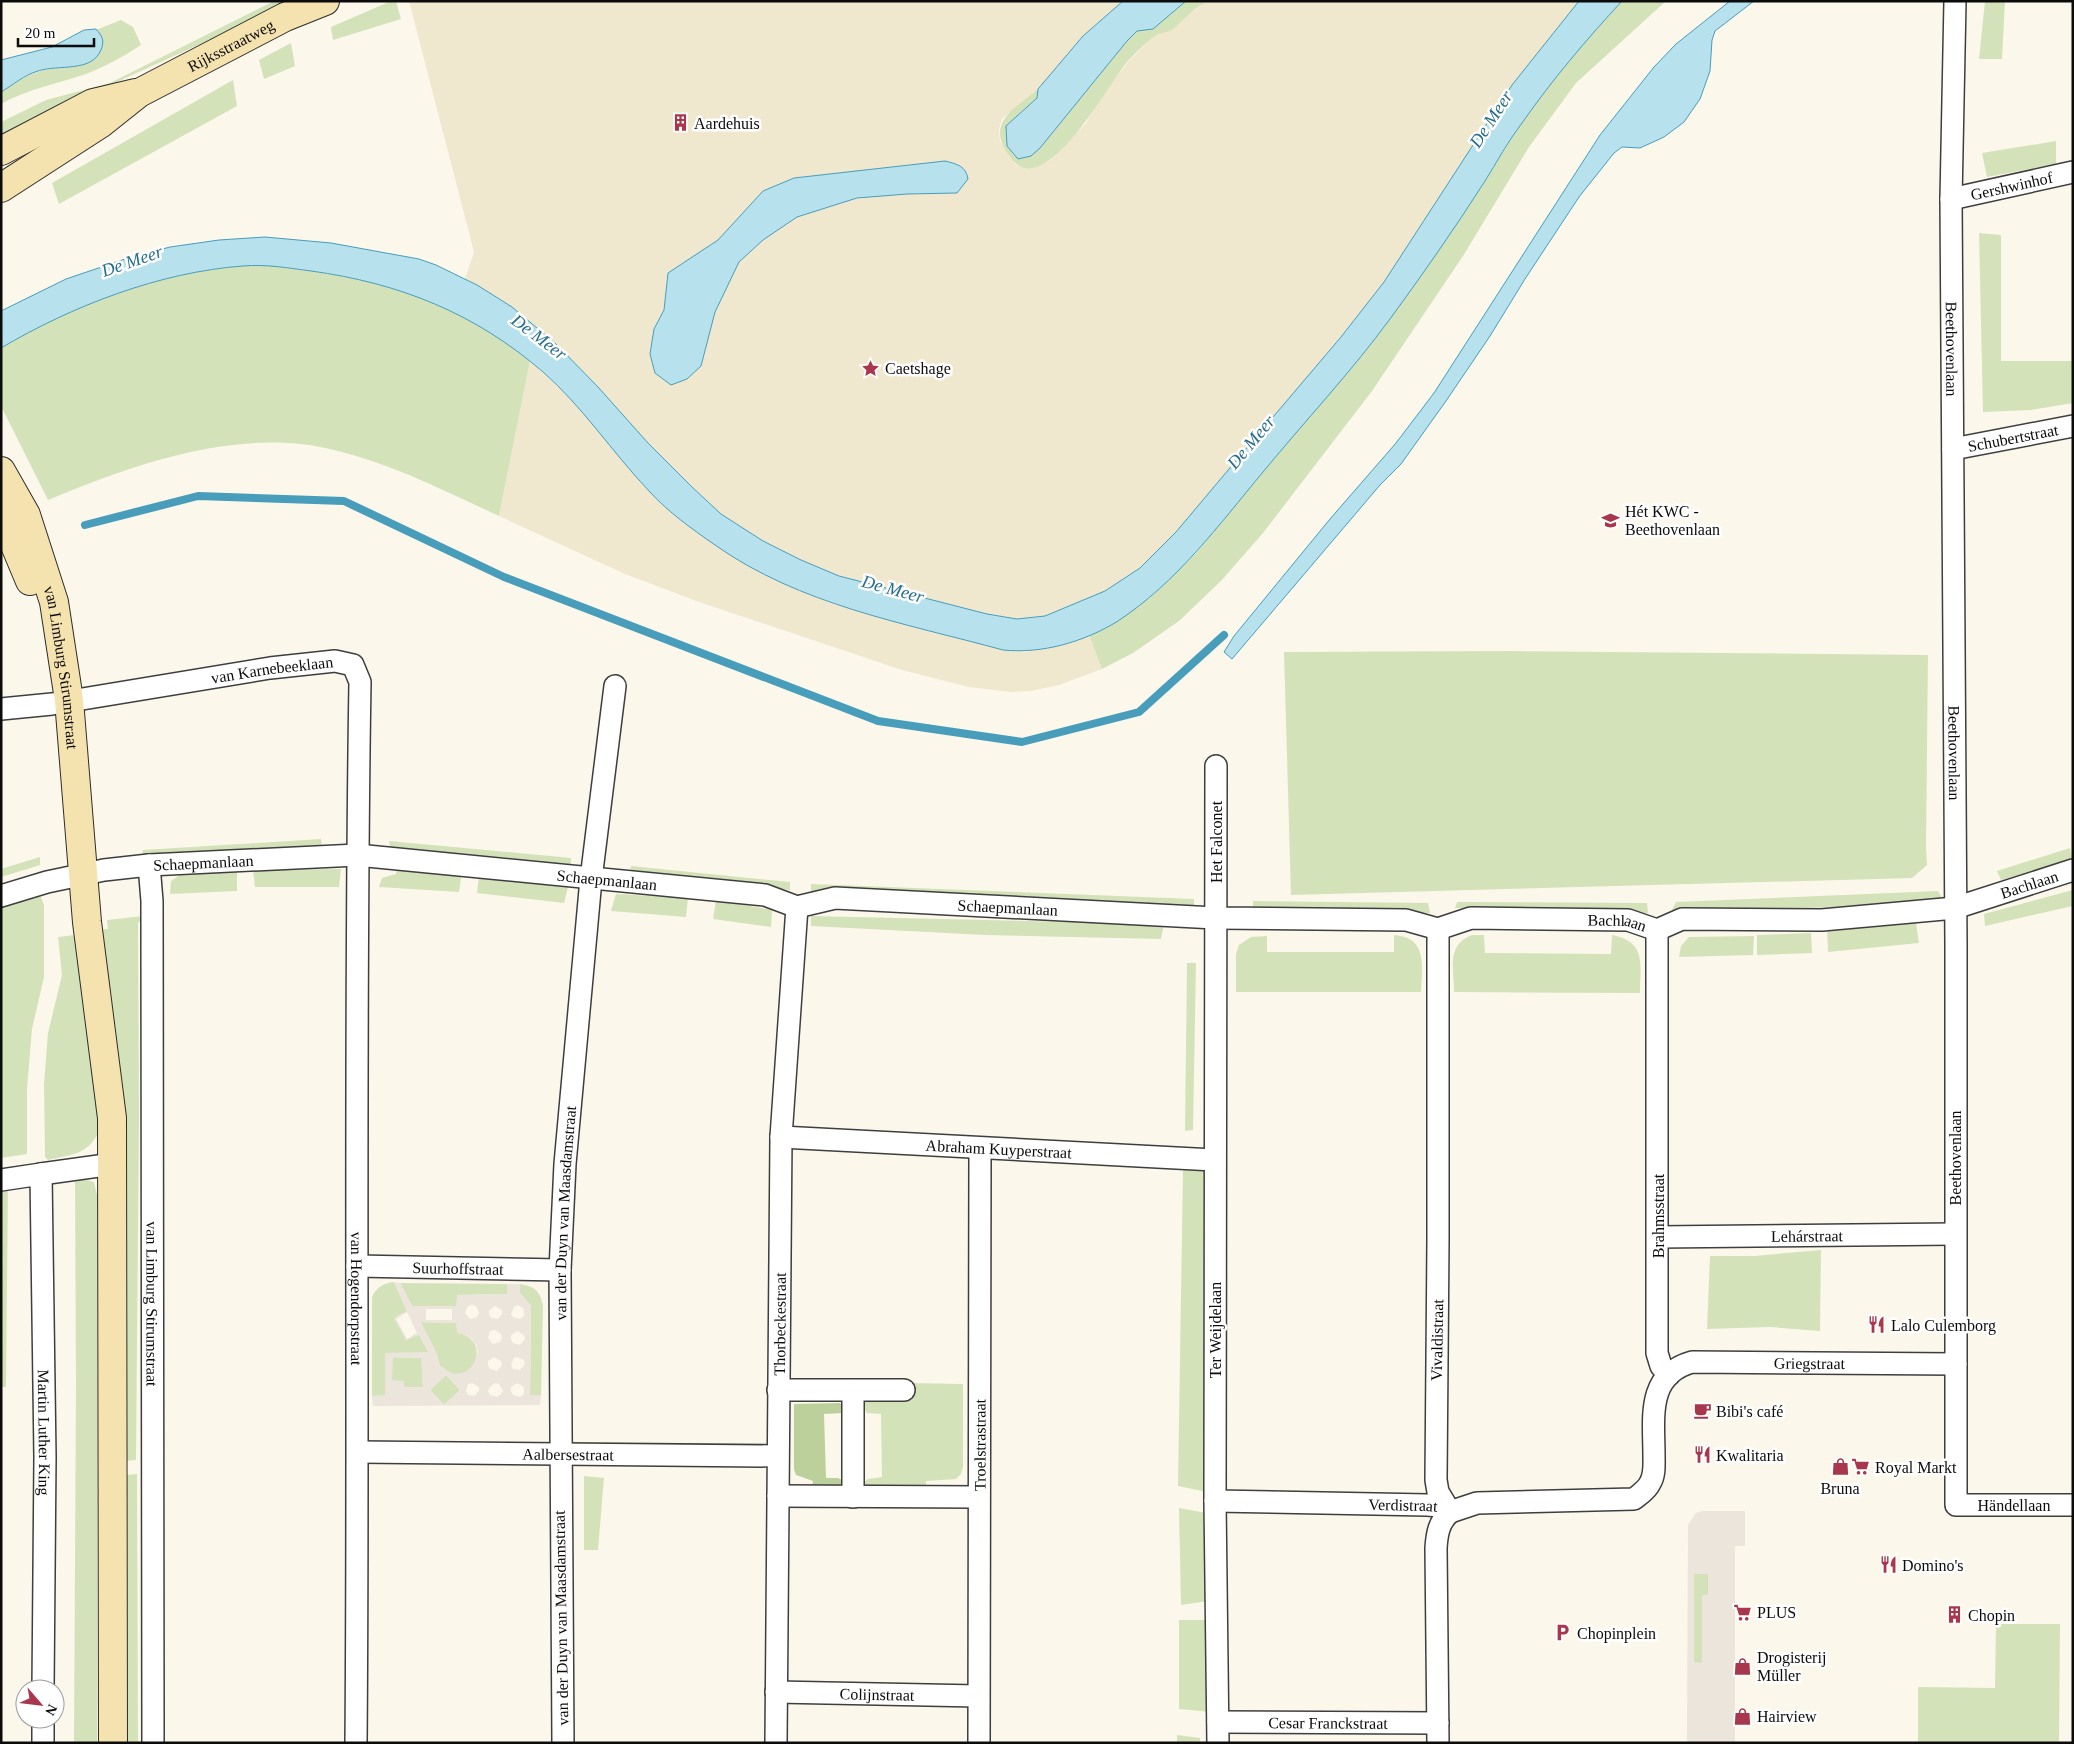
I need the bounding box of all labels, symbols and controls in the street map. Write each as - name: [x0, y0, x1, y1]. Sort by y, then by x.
- scale bar: [18, 15, 94, 47]
- street label: Rijksstraatweg: [184, 16, 277, 75]
- text: 20 m: [25, 25, 56, 41]
- water label: De Meer: [1465, 86, 1517, 152]
- building icon: Aardehuis: [670, 113, 690, 133]
- place label: Aardehuis: [694, 115, 760, 132]
- street label: Gershwinhof: [1969, 168, 2055, 203]
- water label: De Meer: [98, 241, 166, 281]
- street label: Beethovenlaan: [1943, 301, 1961, 397]
- water label: De Meer: [507, 309, 571, 365]
- place icon: Caetshage: [861, 358, 881, 378]
- place label: Caetshage: [885, 360, 951, 378]
- water label: De Meer: [1222, 411, 1280, 474]
- street label: Schubertstraat: [1966, 420, 2060, 454]
- place label: Hét KWC - Beethovenlaan: [1625, 503, 1720, 538]
- school or university icon: Hét KWC - Beethovenlaan: [1601, 510, 1621, 530]
- water label: De Meer: [859, 571, 927, 607]
- street label: van Limburg Stirumstraat: [41, 584, 82, 750]
- street label: van Karnebeeklaan: [210, 653, 334, 686]
- street label: Beethovenlaan: [1946, 705, 1964, 801]
- street label: Het Falconet: [1208, 800, 1225, 883]
- street label: Schaepmanlaan: [153, 851, 254, 873]
- street label: Schaepmanlaan: [556, 866, 658, 893]
- street label: Bachlaan: [1998, 867, 2060, 901]
- street label: Schaepmanlaan: [957, 896, 1058, 918]
- street label: Bachlaan: [1588, 911, 1649, 934]
- street label: van der Duyn van Maasdamstraat: [551, 1104, 579, 1321]
- street label: Beethovenlaan: [1947, 1110, 1964, 1206]
- street label: Abraham Kuyperstraat: [925, 1136, 1073, 1161]
- street label: Brahmsstraat: [1650, 1173, 1667, 1258]
- street label: van Limburg Stirumstraat: [143, 1221, 161, 1387]
- street label: Lehárstraat: [1771, 1227, 1844, 1244]
- street label: van Hogendorpstraat: [347, 1232, 366, 1366]
- street label: Suurhoffstraat: [412, 1259, 504, 1277]
- street label: Thorbeckestraat: [771, 1272, 788, 1376]
- street label: Ter Weijdelaan: [1207, 1282, 1225, 1378]
- street label: Vivaldistraat: [1428, 1298, 1446, 1381]
- restaurant icon: Lalo Culemborg: [1867, 1315, 1887, 1335]
- place label: Lalo Culemborg: [1891, 1317, 1996, 1335]
- street label: Griegstraat: [1774, 1354, 1846, 1372]
- street label: Martin Luther King: [35, 1369, 54, 1496]
- street label: Troelstrastraat: [971, 1398, 988, 1491]
- cafe icon: Bibi's café: [1692, 1401, 1712, 1421]
- place label: Bibi's café: [1716, 1403, 1783, 1420]
- street label: Aalbersestraat: [522, 1445, 614, 1463]
- restaurant icon: Kwalitaria: [1692, 1445, 1712, 1465]
- place label: Kwalitaria: [1716, 1447, 1784, 1464]
- shop icon: Bruna: [1830, 1456, 1850, 1476]
- supermarket icon: Royal Markt: [1851, 1457, 1871, 1477]
- place label: Royal Markt: [1875, 1459, 1957, 1477]
- place label: Bruna: [1820, 1480, 1860, 1497]
- street label: Verdistraat: [1368, 1495, 1439, 1514]
- street label: Händellaan: [1977, 1497, 2050, 1514]
- street label: van der Duyn van Maasdamstraat: [551, 1510, 572, 1726]
- restaurant icon: Domino's: [1878, 1555, 1898, 1575]
- place label: Domino's: [1902, 1557, 1964, 1574]
- supermarket icon: PLUS: [1733, 1602, 1753, 1622]
- place label: PLUS: [1757, 1604, 1796, 1621]
- building icon: Chopin: [1944, 1605, 1964, 1625]
- place label: Chopin: [1968, 1607, 2015, 1625]
- parking icon: Chopinplein: [1553, 1623, 1573, 1643]
- place label: Chopinplein: [1577, 1625, 1656, 1643]
- place label: Drogisterij Müller: [1757, 1649, 1826, 1684]
- shop icon: Drogisterij Müller: [1733, 1656, 1753, 1676]
- north arrow: [15, 1679, 65, 1729]
- street label: Colijnstraat: [839, 1685, 915, 1703]
- text: N: [42, 1702, 60, 1718]
- shop icon: Hairview: [1733, 1706, 1753, 1726]
- place label: Hairview: [1757, 1708, 1817, 1725]
- street label: Cesar Franckstraat: [1268, 1714, 1388, 1731]

